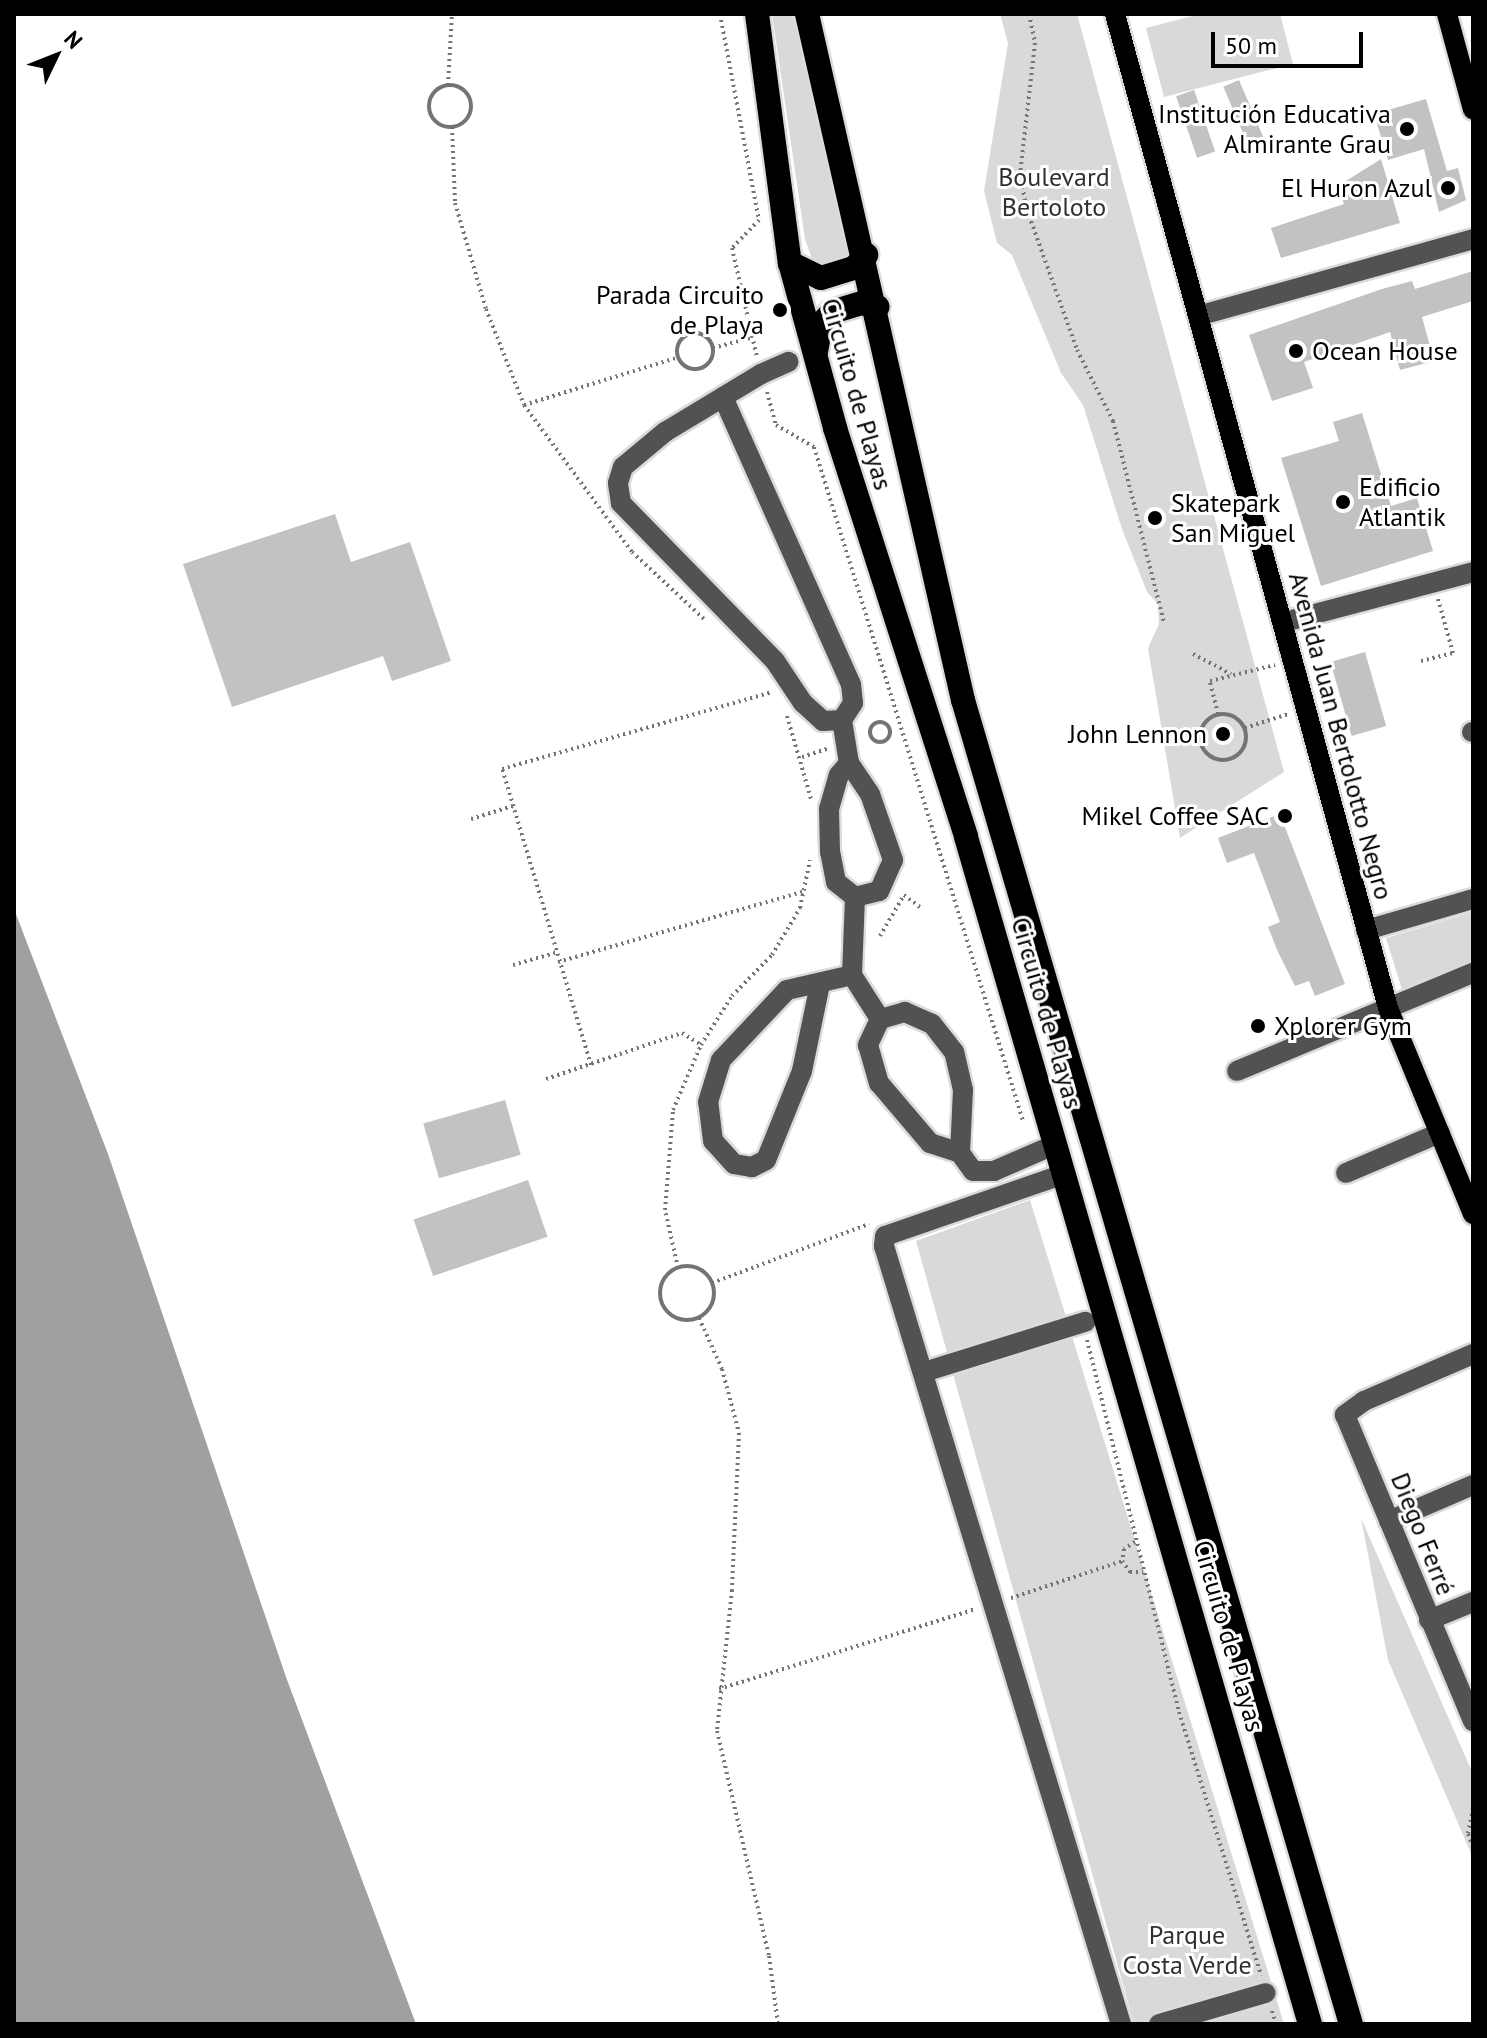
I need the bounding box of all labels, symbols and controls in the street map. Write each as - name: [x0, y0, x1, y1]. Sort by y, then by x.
- north arrow: [16, 16, 96, 96]
- scale bar: [1215, 16, 1367, 66]
- text: N: [58, 25, 89, 54]
- text: 50 m: [1225, 30, 1277, 61]
- place label: Institución Educativa Almirante Grau: [1158, 98, 1391, 160]
- marker: Institución Educativa Almirante Grau: [1398, 120, 1416, 138]
- park label: Boulevard Bertoloto: [998, 161, 1110, 222]
- place label: El Huron Azul: [1280, 172, 1432, 204]
- marker: El Huron Azul: [1439, 179, 1457, 197]
- place label: Parada Circuito de Playa: [596, 279, 764, 340]
- street label: Circuito de Playas: [815, 295, 899, 493]
- marker: Parada Circuito de Playa: [771, 301, 789, 319]
- place label: Ocean House: [1312, 335, 1458, 367]
- marker: Ocean House: [1287, 342, 1305, 360]
- place label: Edificio Atlantik: [1359, 471, 1446, 532]
- place label: Skatepark San Miguel: [1171, 487, 1295, 548]
- marker: Edificio Atlantik: [1334, 493, 1352, 511]
- marker: Skatepark San Miguel: [1146, 509, 1164, 527]
- street label: Avenida Juan Bertolotto Negro: [1282, 569, 1400, 903]
- place label: John Lennon: [1068, 718, 1207, 750]
- marker: John Lennon: [1214, 725, 1232, 743]
- place label: Mikel Coffee SAC: [1081, 800, 1269, 832]
- marker: Mikel Coffee SAC: [1276, 807, 1294, 825]
- street label: Circuito de Playas: [1005, 914, 1089, 1112]
- place label: Xplorer Gym: [1274, 1010, 1412, 1042]
- marker: Xplorer Gym: [1249, 1017, 1267, 1035]
- street label: Diego Ferré: [1384, 1468, 1462, 1600]
- street label: Circuito de Playas: [1187, 1537, 1271, 1735]
- park label: Parque Costa Verde: [1122, 1919, 1252, 1980]

